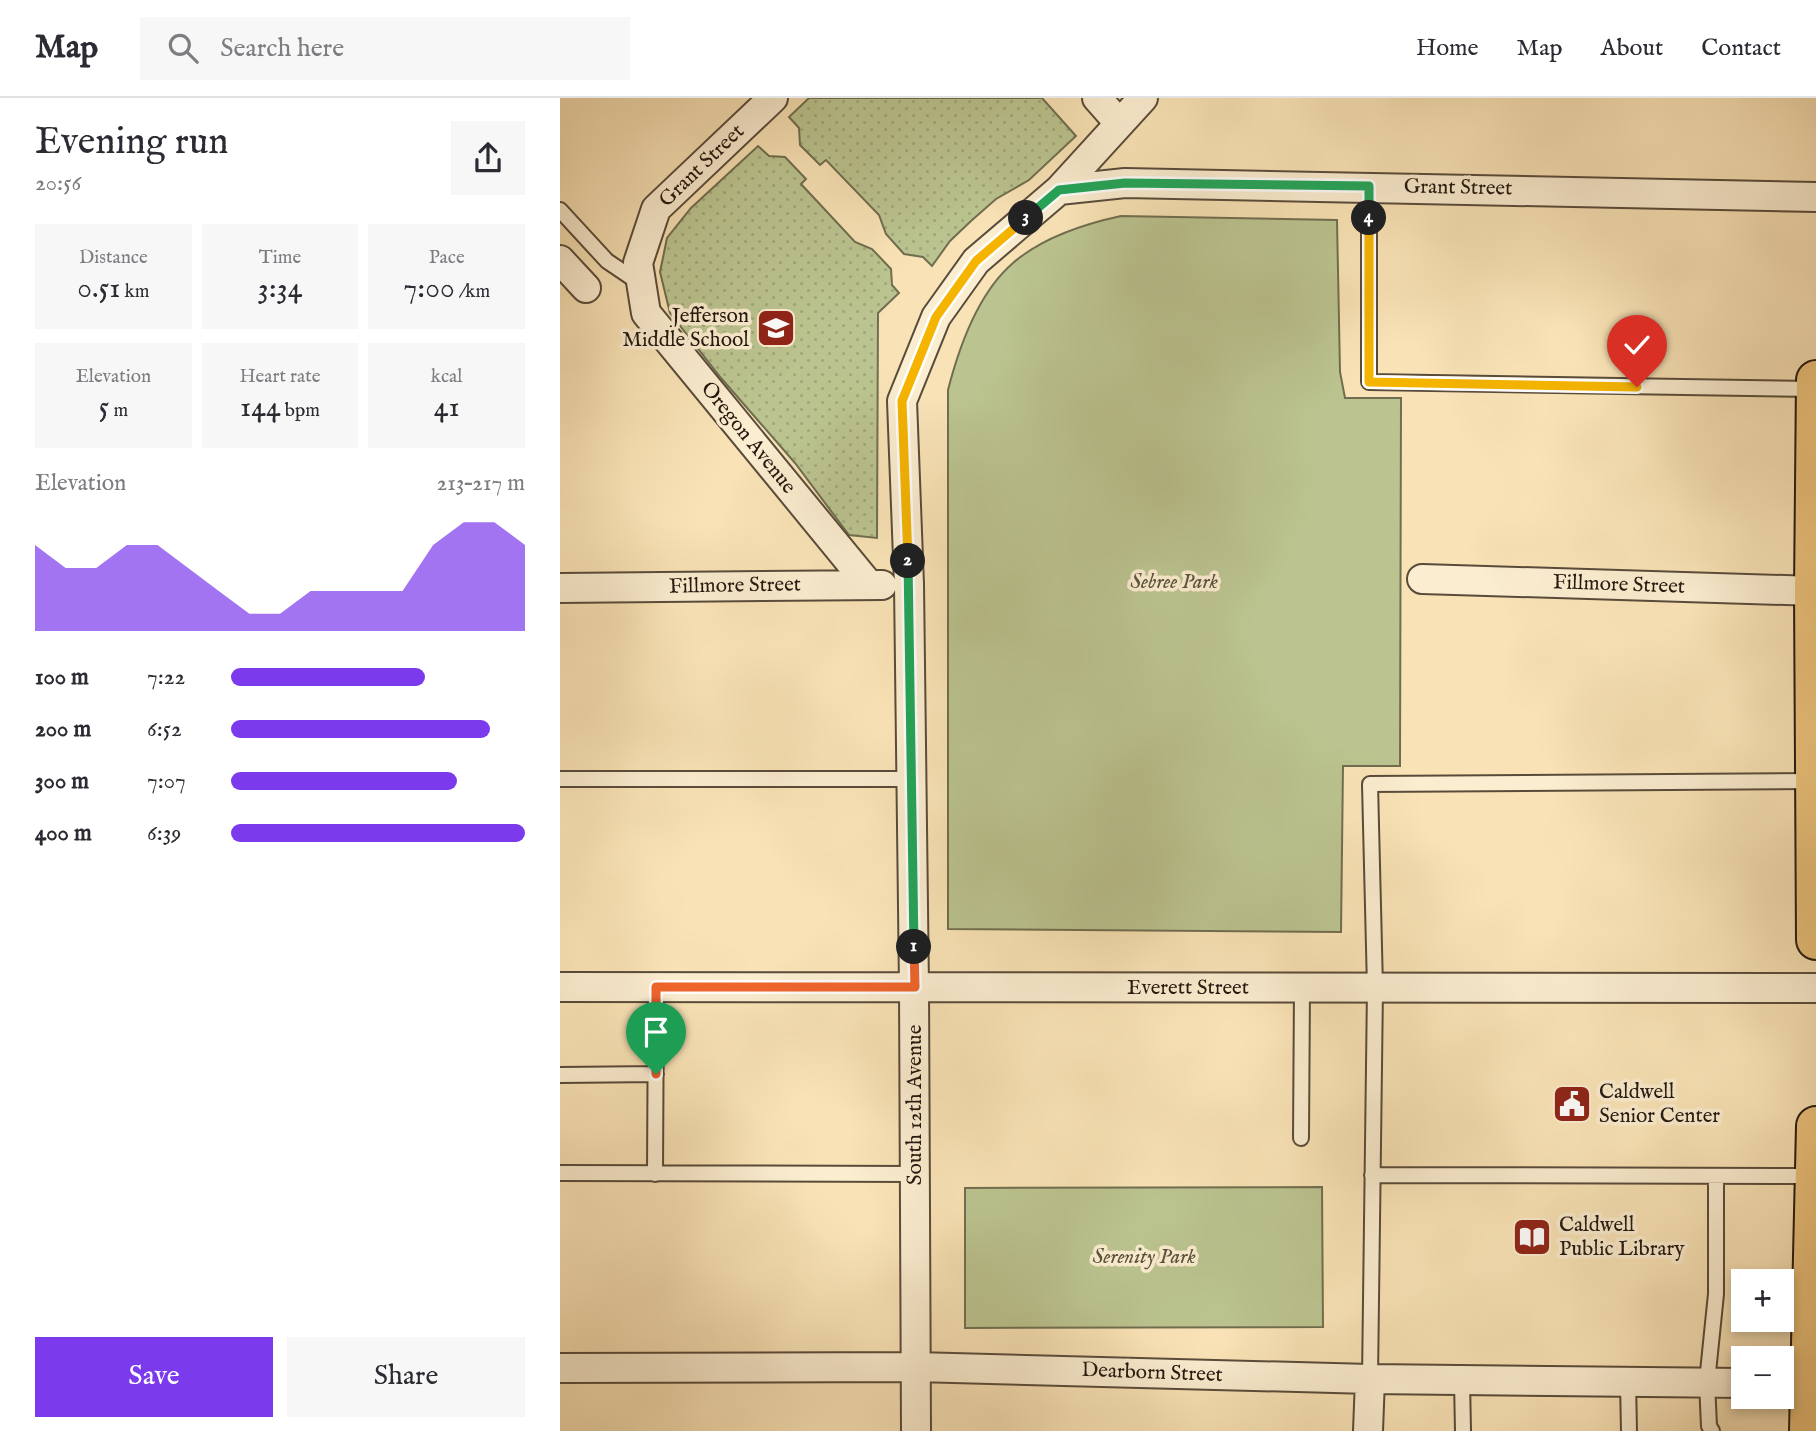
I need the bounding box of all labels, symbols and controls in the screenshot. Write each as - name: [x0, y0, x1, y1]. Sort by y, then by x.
- search box: [140, 17, 630, 80]
- text: Map: [35, 27, 98, 69]
- icon: search: [164, 29, 202, 67]
- text: Search here: [220, 32, 344, 65]
- text: Home: [1416, 33, 1479, 64]
- text: Map: [1517, 33, 1563, 64]
- text: About: [1601, 33, 1663, 64]
- text: Contact: [1701, 33, 1781, 64]
- text: Evening run: [35, 119, 229, 167]
- street label: Grant Street: [654, 119, 750, 213]
- button: share: [451, 121, 525, 195]
- text: 20:56: [35, 169, 81, 198]
- street label: Grant Street: [1403, 174, 1513, 202]
- pin: 3: [1008, 200, 1044, 236]
- pin: 4: [1352, 200, 1386, 236]
- text: 3: [1022, 205, 1029, 229]
- text: 4: [1364, 205, 1373, 229]
- text: Distance: [79, 246, 148, 270]
- text: Time: [259, 246, 301, 270]
- text: Pace: [429, 246, 465, 270]
- text: 0.51: [77, 270, 120, 308]
- text: 3:34: [257, 270, 303, 308]
- text: 7:00: [403, 270, 455, 308]
- text: km: [120, 280, 149, 304]
- text: /km: [455, 280, 490, 304]
- place label: Jefferson Middle School: [622, 303, 749, 354]
- school or university icon: Jefferson Middle School: [755, 307, 797, 349]
- pin: [1607, 315, 1667, 387]
- icon: check: [1618, 326, 1656, 364]
- text: Elevation: [76, 365, 151, 389]
- text: Heart rate: [239, 365, 321, 389]
- text: kcal: [431, 365, 463, 389]
- street label: Oregon Avenue: [694, 376, 802, 500]
- text: 5: [98, 389, 109, 427]
- text: 144: [240, 389, 281, 427]
- text: 41: [434, 389, 460, 427]
- text: m: [109, 399, 128, 423]
- text: bpm: [281, 399, 320, 423]
- text: Elevation: [35, 469, 126, 498]
- text: 213–217 m: [436, 469, 525, 498]
- pin: 2: [890, 544, 926, 578]
- text: 2: [903, 548, 912, 572]
- park label: Sebree Park: [1130, 569, 1218, 596]
- street label: Fillmore Street: [1553, 569, 1685, 601]
- street label: Fillmore Street: [669, 571, 801, 601]
- text: 100 m: [35, 663, 89, 692]
- text: 7:22: [147, 663, 185, 692]
- text: 200 m: [35, 715, 91, 744]
- text: 6:52: [147, 715, 182, 744]
- text: 300 m: [35, 767, 89, 796]
- text: 7:07: [147, 767, 186, 796]
- text: 400 m: [35, 819, 92, 848]
- text: 6:39: [147, 819, 181, 848]
- pin: 1: [896, 930, 932, 964]
- text: 1: [910, 934, 917, 958]
- street label: Everett Street: [1127, 975, 1249, 1002]
- pin: [626, 1002, 686, 1074]
- icon: arrive: [637, 1013, 675, 1051]
- street label: South 12th Avenue: [902, 1024, 929, 1185]
- place label: Caldwell Senior Center: [1599, 1079, 1720, 1130]
- public building icon: Caldwell Senior Center: [1551, 1083, 1593, 1125]
- place label: Caldwell Public Library: [1559, 1212, 1685, 1263]
- library icon: Caldwell Public Library: [1511, 1216, 1553, 1258]
- park label: Serenity Park: [1092, 1244, 1196, 1271]
- map controls: [1731, 1269, 1794, 1409]
- button: +: [1731, 1269, 1794, 1332]
- button: Save: [35, 1337, 273, 1417]
- button: Share: [287, 1337, 525, 1417]
- button: −: [1731, 1346, 1794, 1409]
- street label: Dearborn Street: [1081, 1357, 1223, 1389]

